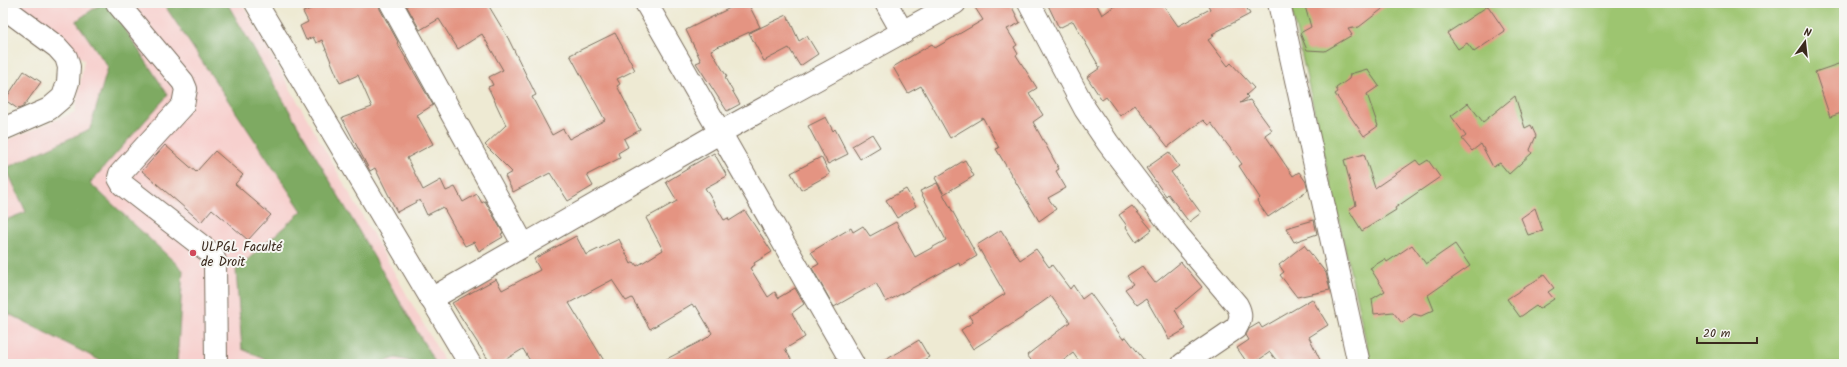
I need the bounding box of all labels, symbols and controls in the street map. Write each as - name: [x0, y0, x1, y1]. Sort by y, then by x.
- north arrow: [1785, 22, 1825, 62]
- text: N: [1802, 24, 1813, 43]
- place label: ULPGL Faculté de Droit: [201, 237, 283, 273]
- marker: ULPGL Faculté de Droit: [188, 248, 198, 258]
- scale bar: [1697, 319, 1757, 345]
- text: 20 m: [1703, 324, 1731, 343]

